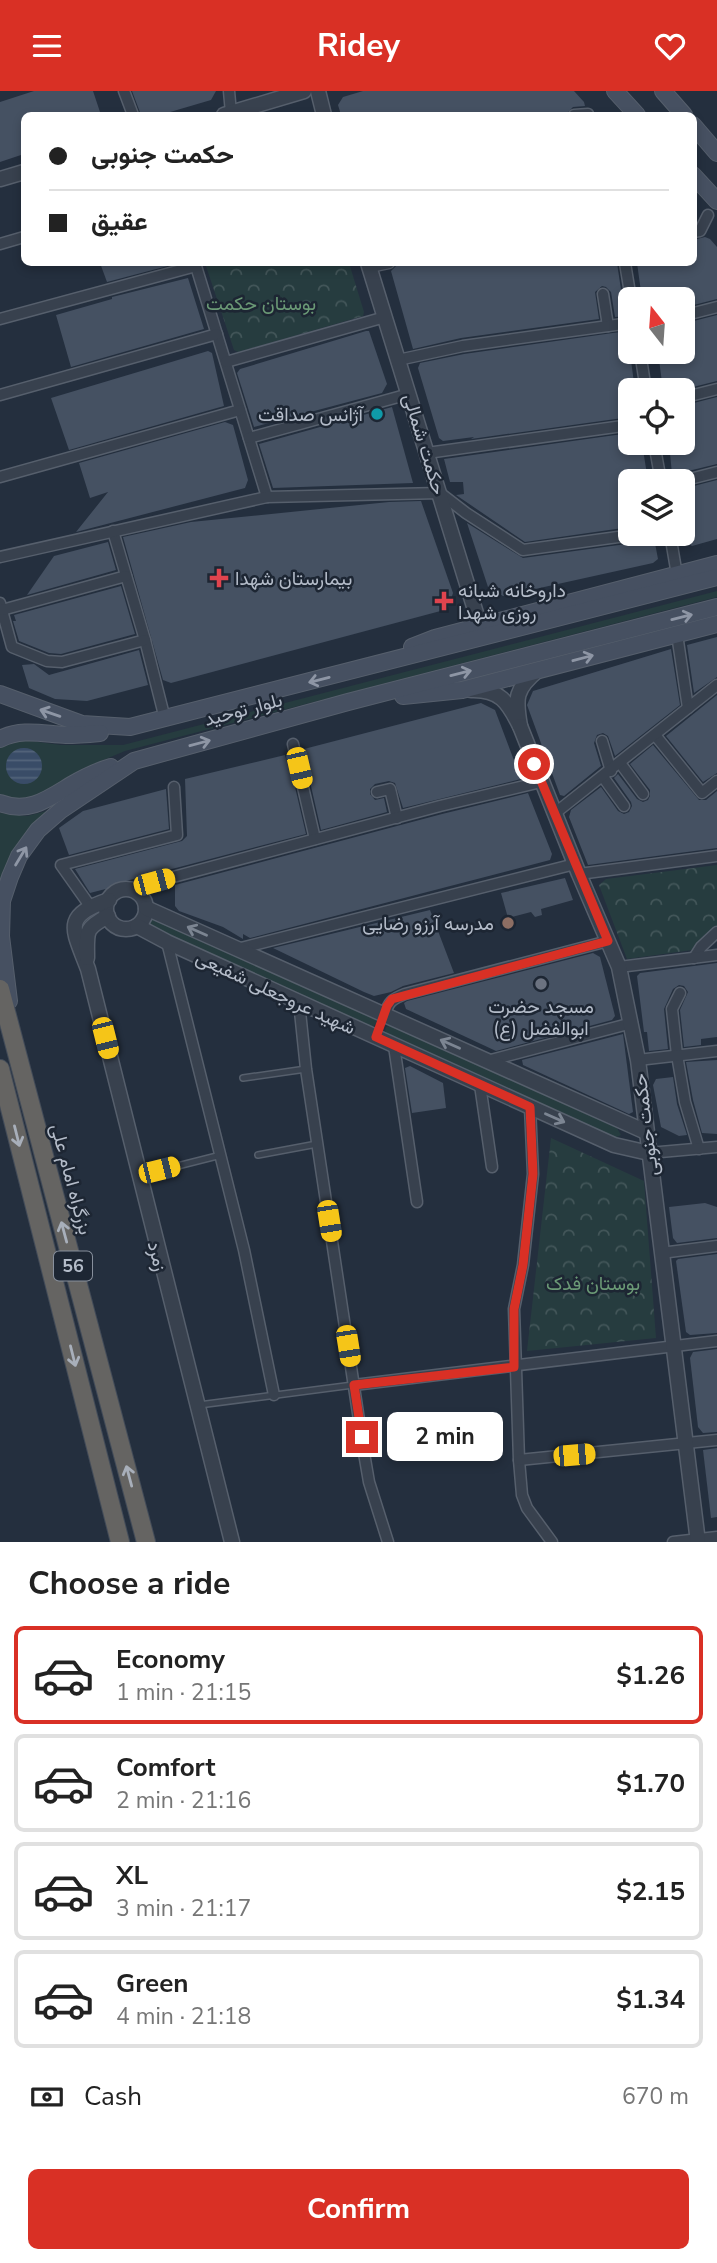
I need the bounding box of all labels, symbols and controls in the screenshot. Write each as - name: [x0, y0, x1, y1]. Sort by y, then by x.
- text: Ridey: [317, 24, 400, 67]
- icon: menu: [28, 27, 66, 65]
- icon: heart: [651, 27, 689, 65]
- text: حکمت جنوبی: [91, 137, 234, 172]
- text: عقیق: [91, 204, 148, 239]
- north arrow: [618, 287, 695, 364]
- map controls: [618, 287, 695, 546]
- park label: بوستان حکمت: [206, 291, 316, 317]
- button: locate: [618, 378, 695, 455]
- street label: حکمت شمالی: [396, 391, 452, 498]
- place label: آژانس صداقت: [258, 402, 365, 428]
- marker: آژانس صداقت: [369, 406, 385, 422]
- button: layers: [618, 469, 695, 546]
- place label: بیمارستان شهدا: [235, 566, 352, 592]
- marker: بیمارستان شهدا: [209, 568, 229, 588]
- place label: داروخانه شبانه روزی شهدا: [458, 578, 566, 626]
- marker: داروخانه شبانه روزی شهدا: [436, 593, 452, 609]
- one-way arrow: [671, 609, 693, 622]
- one-way arrow: [571, 651, 594, 664]
- one-way arrow: [450, 666, 472, 679]
- one-way arrow: [308, 674, 331, 687]
- street label: بلوار توحید: [201, 687, 285, 733]
- one-way arrow: [39, 706, 61, 718]
- one-way arrow: [188, 736, 210, 749]
- car: [285, 745, 314, 791]
- route start: [518, 748, 550, 780]
- one-way arrow: [14, 846, 28, 866]
- car: [131, 866, 178, 898]
- place label: مدرسه آرزو رضایی: [362, 911, 494, 937]
- marker: مدرسه آرزو رضایی: [500, 915, 516, 931]
- one-way arrow: [187, 924, 208, 937]
- street label: شهید عروجعلی شفیعی: [192, 945, 360, 1041]
- marker: مسجد حضرت ابوالفضل (ع): [533, 976, 549, 992]
- place label: مسجد حضرت ابوالفضل (ع): [488, 994, 594, 1042]
- car: [90, 1015, 121, 1061]
- one-way arrow: [439, 1037, 461, 1050]
- street label: حکمت جنوبی: [627, 1072, 665, 1178]
- one-way arrow: [543, 1112, 565, 1125]
- street label: بزرگراه امام علی: [44, 1121, 98, 1238]
- one-way arrow: [11, 1124, 24, 1146]
- car: [137, 1155, 182, 1185]
- car: [316, 1199, 343, 1243]
- one-way arrow: [57, 1222, 70, 1244]
- street label: زمرد: [141, 1238, 173, 1274]
- road number: 56: [54, 1251, 92, 1281]
- park label: بوستان فدک: [546, 1271, 640, 1297]
- car: [335, 1324, 362, 1368]
- one-way arrow: [67, 1344, 80, 1367]
- callout: 2 min: [386, 1413, 502, 1461]
- route end: [346, 1421, 378, 1453]
- text: 2 min: [415, 1421, 475, 1452]
- car: [553, 1443, 596, 1467]
- one-way arrow: [121, 1465, 134, 1487]
- text: Choose a ride: [28, 1562, 230, 1605]
- text: Economy: [116, 1642, 225, 1677]
- icon: car: [32, 1644, 95, 1707]
- text: $1.26: [616, 1658, 685, 1693]
- text: 1 min · 21:15: [116, 1677, 251, 1708]
- text: Comfort: [116, 1750, 216, 1785]
- icon: car: [32, 1752, 95, 1815]
- text: $1.70: [616, 1766, 685, 1801]
- text: 2 min · 21:16: [116, 1785, 251, 1816]
- text: XL: [116, 1858, 148, 1893]
- icon: car: [32, 1860, 95, 1923]
- text: $2.15: [616, 1874, 685, 1909]
- text: 3 min · 21:17: [116, 1893, 251, 1924]
- text: Green: [116, 1966, 189, 2001]
- icon: car: [32, 1968, 95, 2031]
- text: $1.34: [616, 1982, 685, 2017]
- text: 4 min · 21:18: [116, 2001, 251, 2032]
- icon: cash: [28, 2078, 66, 2116]
- text: Cash: [84, 2079, 142, 2114]
- text: 670 m: [622, 2081, 689, 2112]
- button: Confirm: [28, 2169, 689, 2249]

